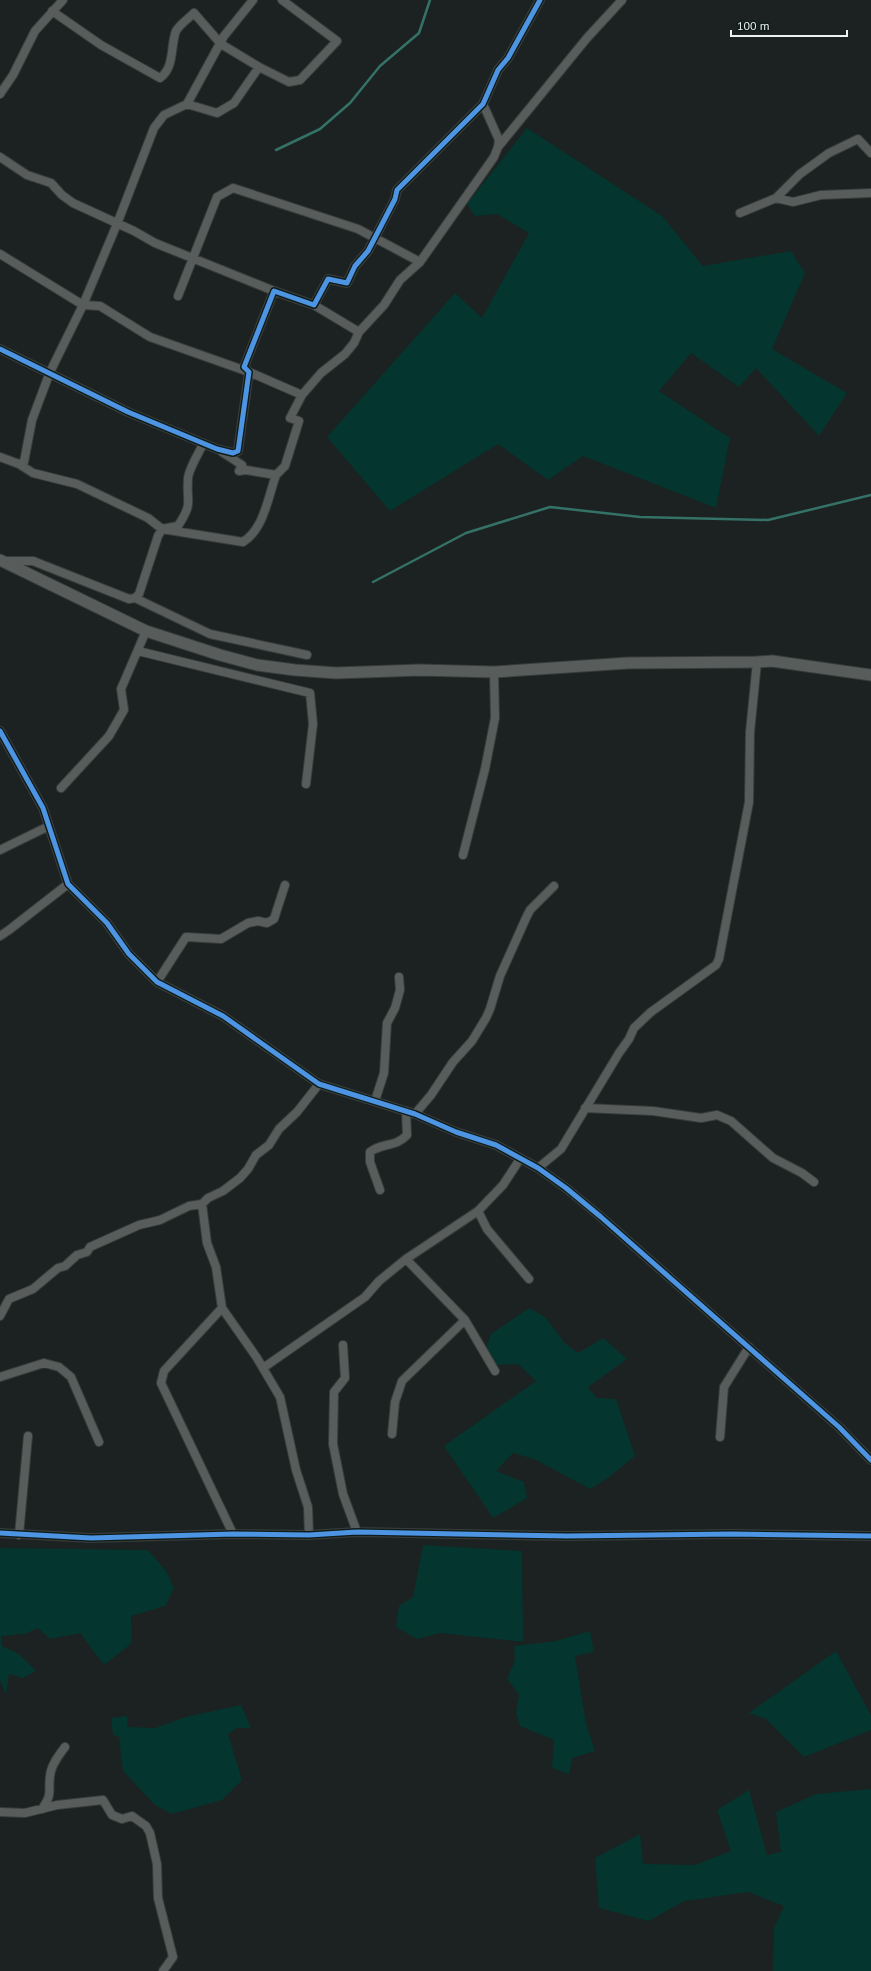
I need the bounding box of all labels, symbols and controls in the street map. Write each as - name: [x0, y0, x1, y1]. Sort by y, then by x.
- scale bar: [731, 12, 847, 38]
- text: 100 m: [737, 18, 770, 33]

